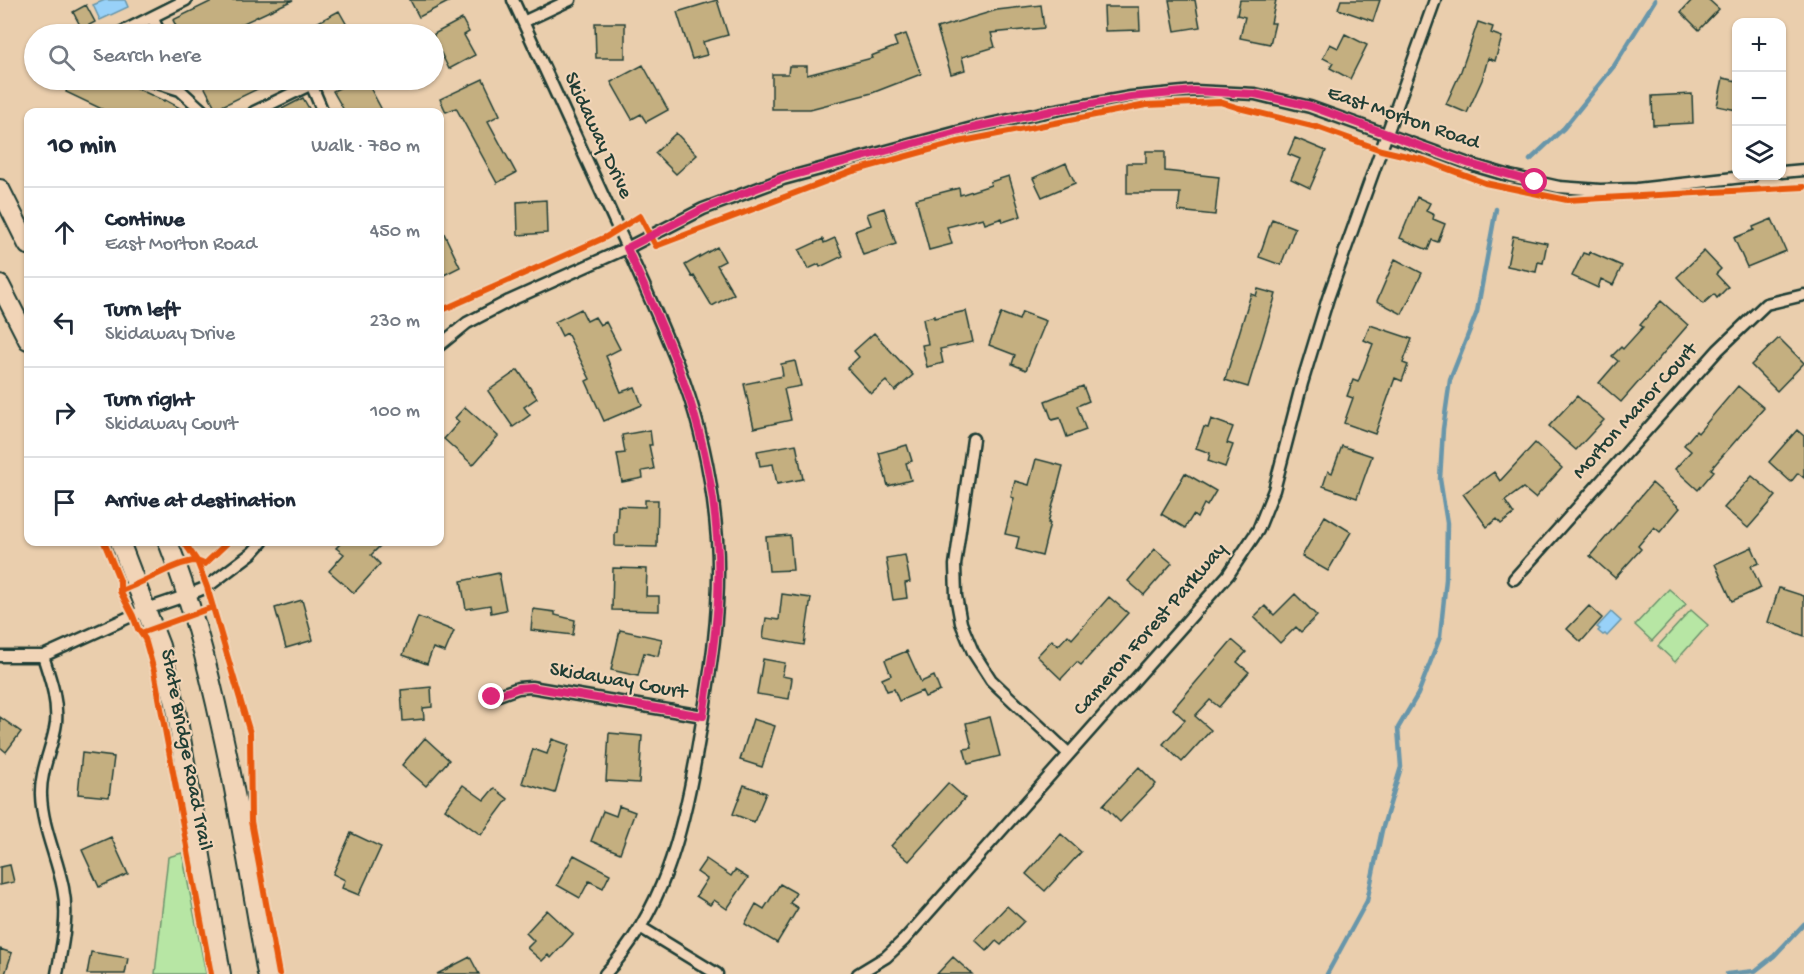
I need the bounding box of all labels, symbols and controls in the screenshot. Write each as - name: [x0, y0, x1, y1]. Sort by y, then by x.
- map controls: [1732, 18, 1786, 180]
- button: +: [1732, 18, 1786, 72]
- search box: [24, 24, 444, 90]
- icon: search: [45, 41, 78, 74]
- text: Search here: [93, 44, 201, 70]
- street label: Skidaway Drive: [557, 69, 638, 204]
- button: −: [1732, 72, 1786, 126]
- street label: East Morton Road: [1324, 81, 1484, 157]
- button: layers: [1732, 126, 1786, 180]
- text: 10 min: [48, 132, 116, 163]
- text: Walk · 780 m: [311, 136, 420, 159]
- route start: [1521, 168, 1547, 194]
- text: Continue: [105, 208, 185, 234]
- icon: ahead: [48, 216, 81, 249]
- text: 450 m: [370, 221, 420, 244]
- text: East Morton Road: [105, 234, 257, 257]
- text: Turn left: [105, 298, 179, 324]
- icon: left: [48, 306, 81, 339]
- text: 230 m: [370, 311, 420, 334]
- text: Skidaway Drive: [105, 324, 235, 347]
- street label: Morton Manor Court: [1568, 337, 1705, 485]
- text: Turn right: [105, 388, 193, 414]
- icon: right: [48, 396, 81, 429]
- text: 100 m: [370, 401, 420, 424]
- text: Skidaway Court: [105, 414, 237, 437]
- icon: arrive: [48, 486, 81, 519]
- text: Arrive at destination: [105, 489, 295, 515]
- street label: Cameron Forest Parkway: [1069, 538, 1233, 722]
- street label: State Bridge Road Trail: [153, 647, 217, 853]
- street label: Skidaway Court: [547, 658, 691, 707]
- route end: [478, 683, 504, 709]

